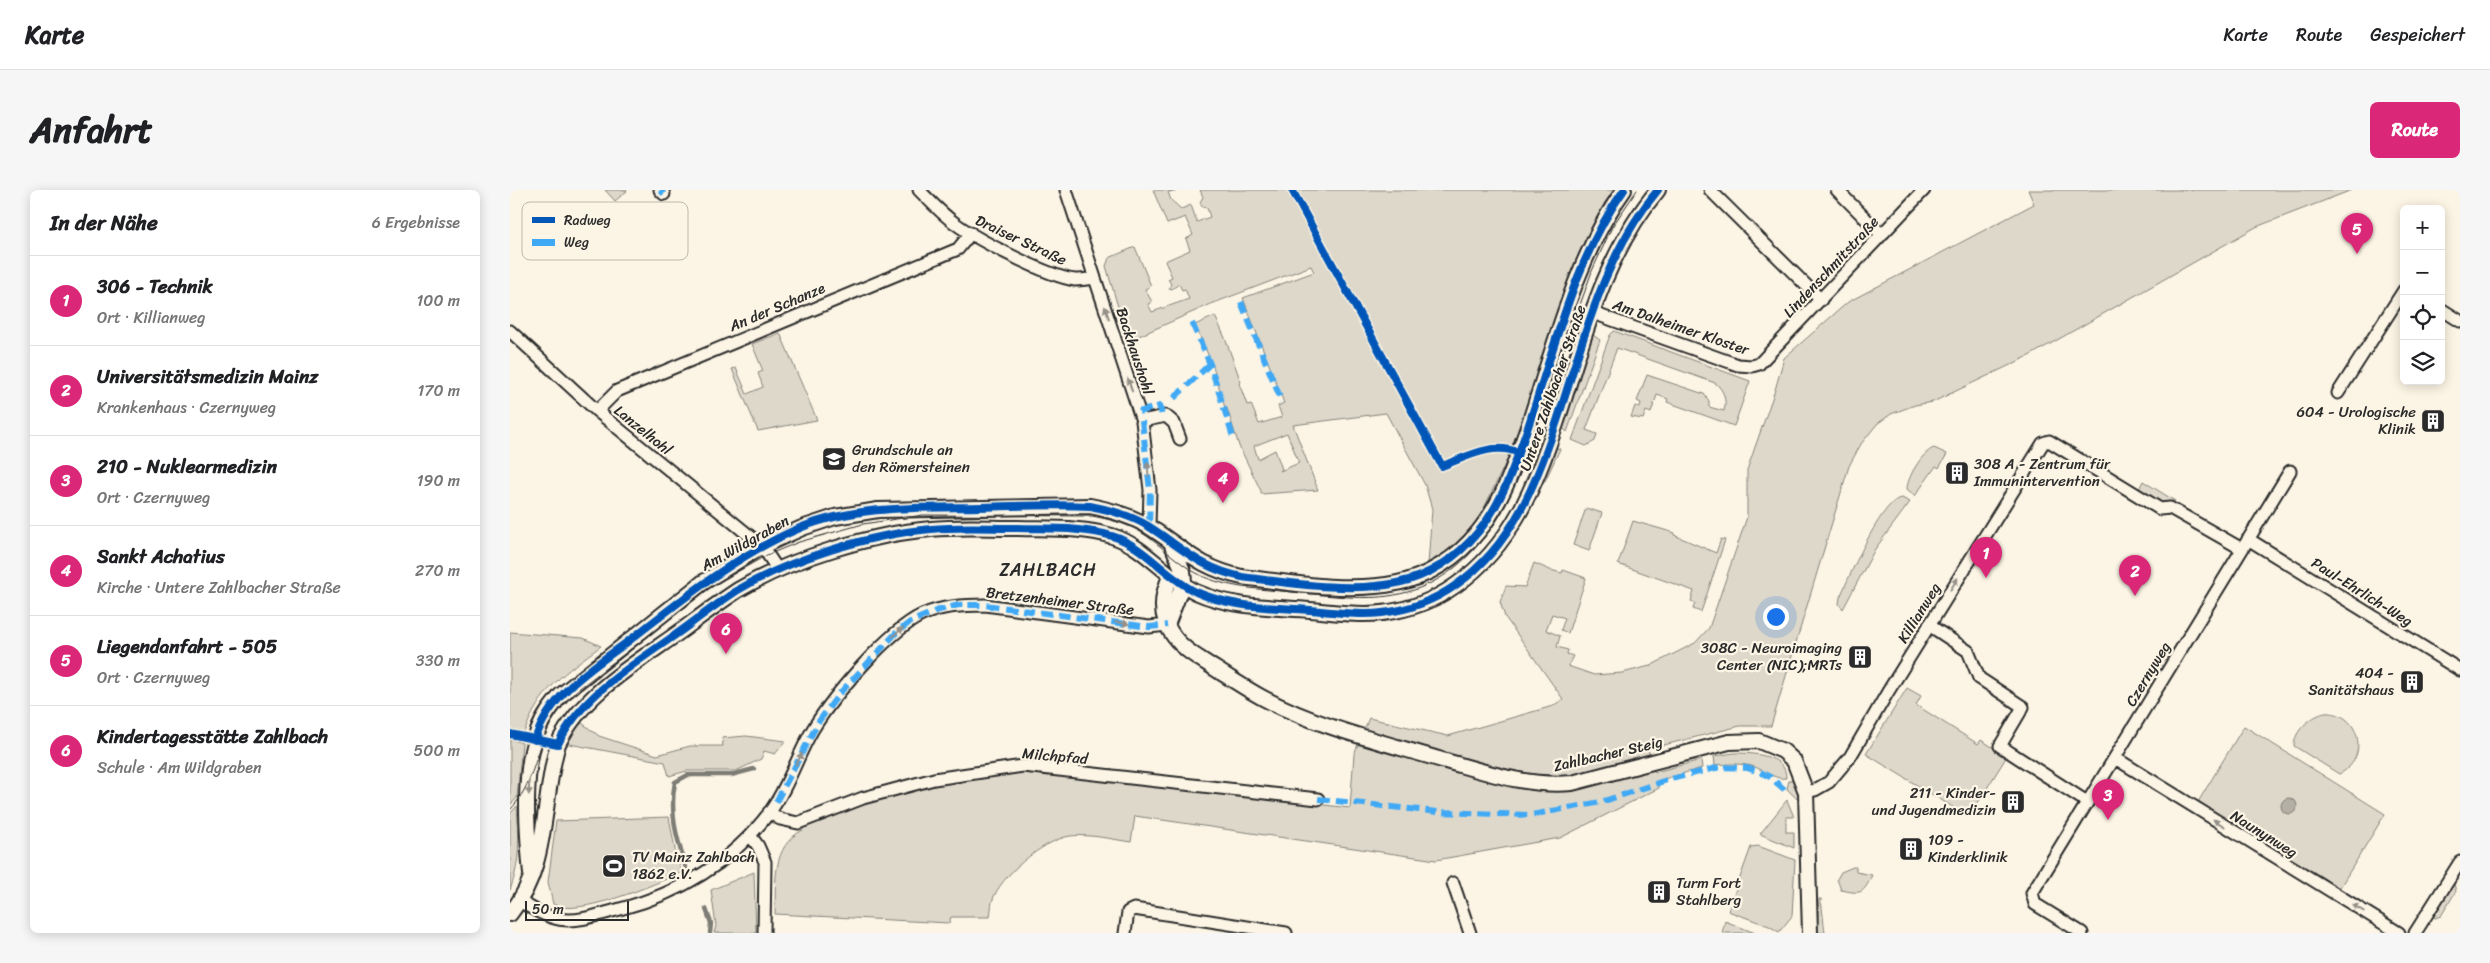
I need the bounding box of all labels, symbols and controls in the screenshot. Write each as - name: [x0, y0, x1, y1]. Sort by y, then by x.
- text: Karte: [25, 14, 84, 56]
- text: Karte: [2223, 19, 2268, 51]
- text: Route: [2296, 19, 2342, 51]
- text: Gespeichert: [2370, 19, 2465, 51]
- text: Anfahrt: [30, 99, 153, 161]
- button: Route: [2370, 102, 2460, 158]
- legend: [522, 202, 688, 260]
- text: In der Nähe: [50, 204, 158, 242]
- map controls: [2400, 205, 2445, 385]
- button: +: [2400, 205, 2445, 250]
- street label: Draiser Straße: [971, 207, 1071, 273]
- text: 6 Ergebnisse: [372, 208, 460, 237]
- text: Radweg: [564, 208, 611, 233]
- street label: Lindenschmitstraße: [1777, 210, 1886, 324]
- pin: 5: [2341, 213, 2373, 254]
- text: Weg: [564, 230, 589, 255]
- button: −: [2400, 250, 2445, 295]
- text: 306 - Technik: [97, 270, 213, 303]
- street label: An der Schanze: [724, 275, 829, 339]
- text: 1: [63, 286, 69, 315]
- text: 100 m: [416, 286, 460, 315]
- street label: Am Dalheimer Kloster: [1608, 291, 1754, 363]
- button: locate: [2400, 295, 2445, 340]
- street label: Untere Zahlbacher Straße: [1512, 301, 1594, 475]
- text: Ort · Killianweg: [97, 303, 205, 332]
- street label: Backhaushohl: [1109, 304, 1162, 399]
- one-way arrow: [1103, 306, 1110, 321]
- button: layers: [2400, 340, 2445, 385]
- text: Universitätsmedizin Mainz: [97, 360, 318, 393]
- text: 2: [61, 376, 71, 405]
- text: 170 m: [417, 376, 460, 405]
- one-way arrow: [1126, 377, 1134, 392]
- text: Krankenhaus · Czernyweg: [97, 393, 276, 422]
- street label: Lanzelhohl: [608, 398, 679, 462]
- place label: 604 - Urologische Klinik: [2297, 399, 2416, 442]
- building icon: 604 - Urologische Klinik: [2420, 408, 2446, 434]
- place label: Grundschule an den Römersteinen: [852, 437, 970, 480]
- school or university icon: Grundschule an den Römersteinen: [821, 446, 847, 472]
- text: 210 - Nuklearmedizin: [97, 450, 277, 483]
- place label: 308 A - Zentrum für Immunintervention: [1973, 451, 2111, 494]
- building icon: 308 A - Zentrum für Immunintervention: [1944, 460, 1970, 486]
- one-way arrow: [1144, 461, 1152, 477]
- pin: 4: [1207, 462, 1239, 503]
- text: 3: [62, 466, 70, 495]
- text: 190 m: [417, 466, 460, 495]
- text: Ort · Czernyweg: [97, 483, 210, 512]
- street label: Am Wildgraben: [695, 508, 794, 579]
- pin: 1: [1970, 537, 2002, 578]
- text: Sankt Achatius: [97, 540, 225, 573]
- street label: Paul-Ehrlich-Weg: [2306, 550, 2418, 634]
- district label: ZAHLBACH: [999, 554, 1097, 586]
- pin: 2: [2119, 555, 2151, 596]
- text: 4: [61, 556, 71, 585]
- text: 270 m: [415, 556, 460, 585]
- text: Kirche · Untere Zahlbacher Straße: [97, 573, 341, 602]
- street label: Killianweg: [1890, 577, 1948, 648]
- one-way arrow: [1950, 577, 1959, 591]
- street label: Bretzenheimer Straße: [984, 579, 1136, 623]
- your location: [1763, 604, 1789, 630]
- pin: 6: [710, 613, 742, 654]
- one-way arrow: [1115, 620, 1131, 628]
- one-way arrow: [891, 626, 903, 638]
- text: Liegendanfahrt - 505: [97, 630, 277, 663]
- place label: 308C - Neuroimaging Center (NIC);MRTs: [1701, 635, 1842, 678]
- street label: Czernyweg: [2118, 636, 2178, 712]
- building icon: 308C - Neuroimaging Center (NIC);MRTs: [1847, 644, 1873, 670]
- text: 5: [61, 646, 71, 675]
- text: 330 m: [416, 646, 460, 675]
- place label: 404 - Sanitätshaus: [2308, 660, 2395, 703]
- text: Ort · Czernyweg: [97, 663, 210, 692]
- building icon: 404 - Sanitätshaus: [2399, 669, 2425, 695]
- text: Kindertagesstätte Zahlbach: [97, 720, 328, 753]
- street label: Zahlbacher Steig: [1551, 729, 1666, 779]
- text: 6: [61, 736, 71, 765]
- text: 500 m: [414, 736, 460, 765]
- street label: Milchpfad: [1021, 740, 1090, 772]
- one-way arrow: [795, 752, 803, 766]
- text: Schule · Am Wildgraben: [97, 753, 262, 782]
- pin: 3: [2092, 779, 2124, 820]
- one-way arrow: [525, 780, 533, 796]
- place label: 211 - Kinder- und Jugendmedizin: [1872, 780, 1996, 823]
- building icon: 211 - Kinder- und Jugendmedizin: [2000, 789, 2026, 815]
- street label: Naunynweg: [2225, 803, 2303, 865]
- one-way arrow: [2212, 819, 2225, 828]
- place label: 109 - Kinderklinik: [1928, 827, 2009, 870]
- building icon: 109 - Kinderklinik: [1898, 836, 1924, 862]
- place label: TV Mainz Zahlbach 1862 e.V.: [632, 844, 755, 887]
- sports icon: TV Mainz Zahlbach 1862 e.V.: [601, 853, 627, 879]
- place label: Turm Fort Stahlberg: [1676, 870, 1742, 913]
- building icon: Turm Fort Stahlberg: [1646, 879, 1672, 905]
- text: 50 m: [532, 897, 564, 922]
- scale bar: [525, 898, 629, 921]
- one-way arrow: [2351, 903, 2364, 912]

